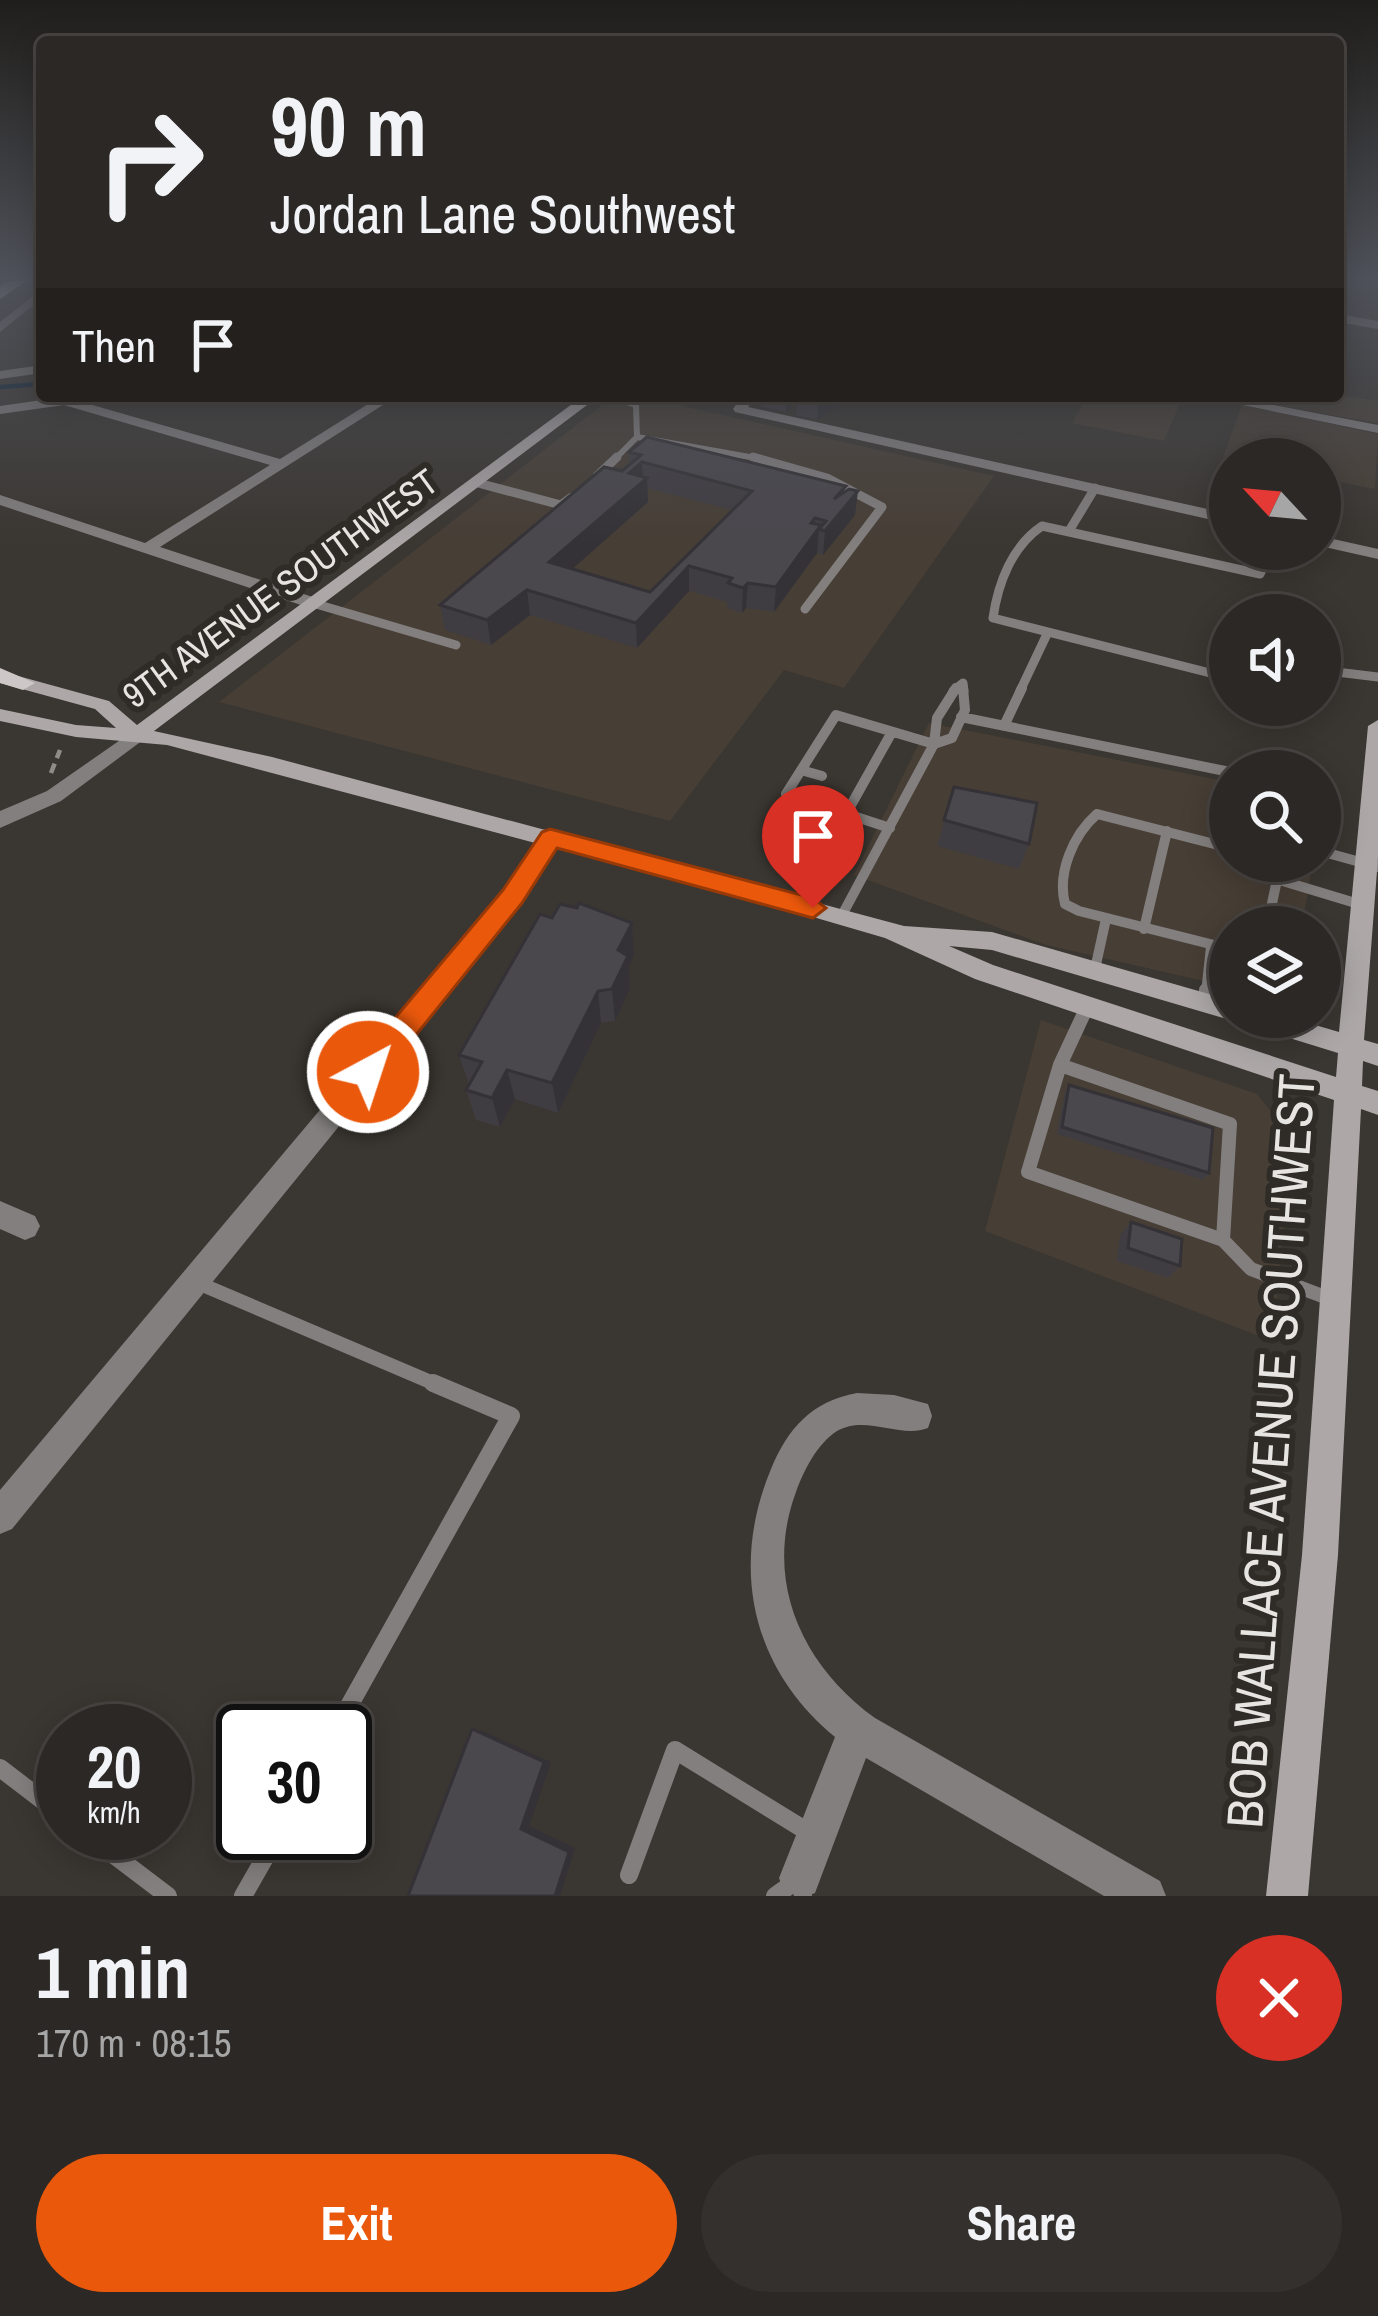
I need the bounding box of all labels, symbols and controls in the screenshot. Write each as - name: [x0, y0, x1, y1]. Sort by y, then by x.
- text: 90 m: [270, 69, 427, 182]
- icon: right: [72, 84, 228, 240]
- text: Jordan Lane Southwest: [270, 177, 735, 250]
- icon: arrive: [180, 312, 246, 378]
- text: Then: [72, 315, 156, 376]
- north arrow: [1209, 438, 1341, 570]
- map controls: [1209, 438, 1341, 1038]
- street label: 9TH AVENUE SOUTHWEST: [113, 457, 447, 719]
- button: sound: [1209, 594, 1341, 726]
- button: search: [1209, 750, 1341, 882]
- pin: [762, 785, 864, 908]
- icon: arrive: [780, 803, 846, 869]
- button: layers: [1209, 906, 1341, 1038]
- position arrow: [305, 1009, 431, 1135]
- street label: BOB WALLACE AVENUE SOUTHWEST: [1209, 1072, 1331, 1830]
- speed limit sign: 30: [216, 1704, 372, 1860]
- text: 20: [87, 1726, 141, 1807]
- text: km/h: [87, 1792, 141, 1832]
- text: 1 min: [36, 1923, 190, 2020]
- button: close: [1216, 1935, 1342, 2061]
- text: 170 m · 08:15: [36, 2017, 232, 2069]
- button: Exit: [36, 2154, 677, 2292]
- button: Share: [701, 2154, 1342, 2292]

